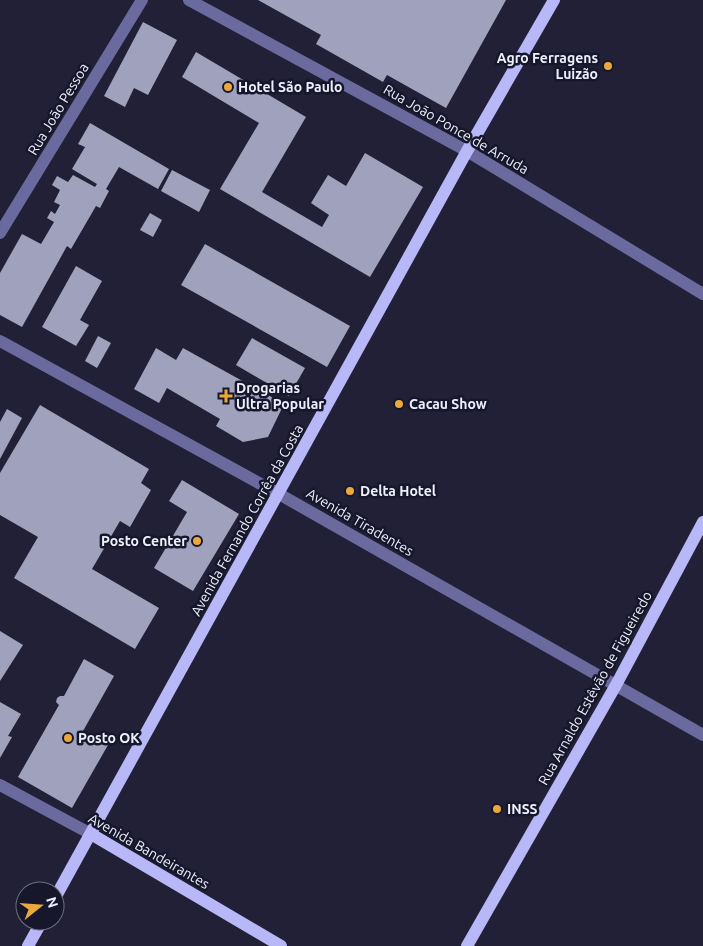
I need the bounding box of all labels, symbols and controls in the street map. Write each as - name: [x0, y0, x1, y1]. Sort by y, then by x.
- place label: Agro Ferragens Luizão: [497, 50, 598, 82]
- street label: Rua João Pessoa: [24, 60, 92, 158]
- marker: Agro Ferragens Luizão: [602, 60, 614, 72]
- place label: Hotel São Paulo: [238, 79, 343, 95]
- marker: Hotel São Paulo: [222, 81, 234, 93]
- street label: Rua João Ponce de Arruda: [381, 81, 531, 177]
- place label: Drogarias Ultra Popular: [236, 380, 324, 412]
- marker: Drogarias Ultra Popular: [220, 390, 232, 402]
- place label: Cacau Show: [409, 396, 487, 412]
- marker: Cacau Show: [393, 398, 405, 410]
- street label: Avenida Fernando Corrêa da Costa: [188, 422, 306, 618]
- place label: Delta Hotel: [360, 483, 436, 499]
- street label: Avenida Tiradentes: [304, 485, 416, 559]
- marker: Delta Hotel: [344, 485, 356, 497]
- place label: Posto Center: [101, 533, 187, 549]
- marker: Posto Center: [191, 535, 203, 547]
- street label: Rua Arnaldo Estêvão de Figueiredo: [535, 588, 655, 788]
- place label: Posto OK: [78, 730, 140, 746]
- marker: Posto OK: [62, 732, 74, 744]
- place label: INSS: [507, 801, 538, 817]
- marker: INSS: [491, 803, 503, 815]
- street label: Avenida Bandeirantes: [86, 810, 212, 892]
- north arrow: [15, 881, 65, 931]
- text: N: [43, 895, 62, 910]

